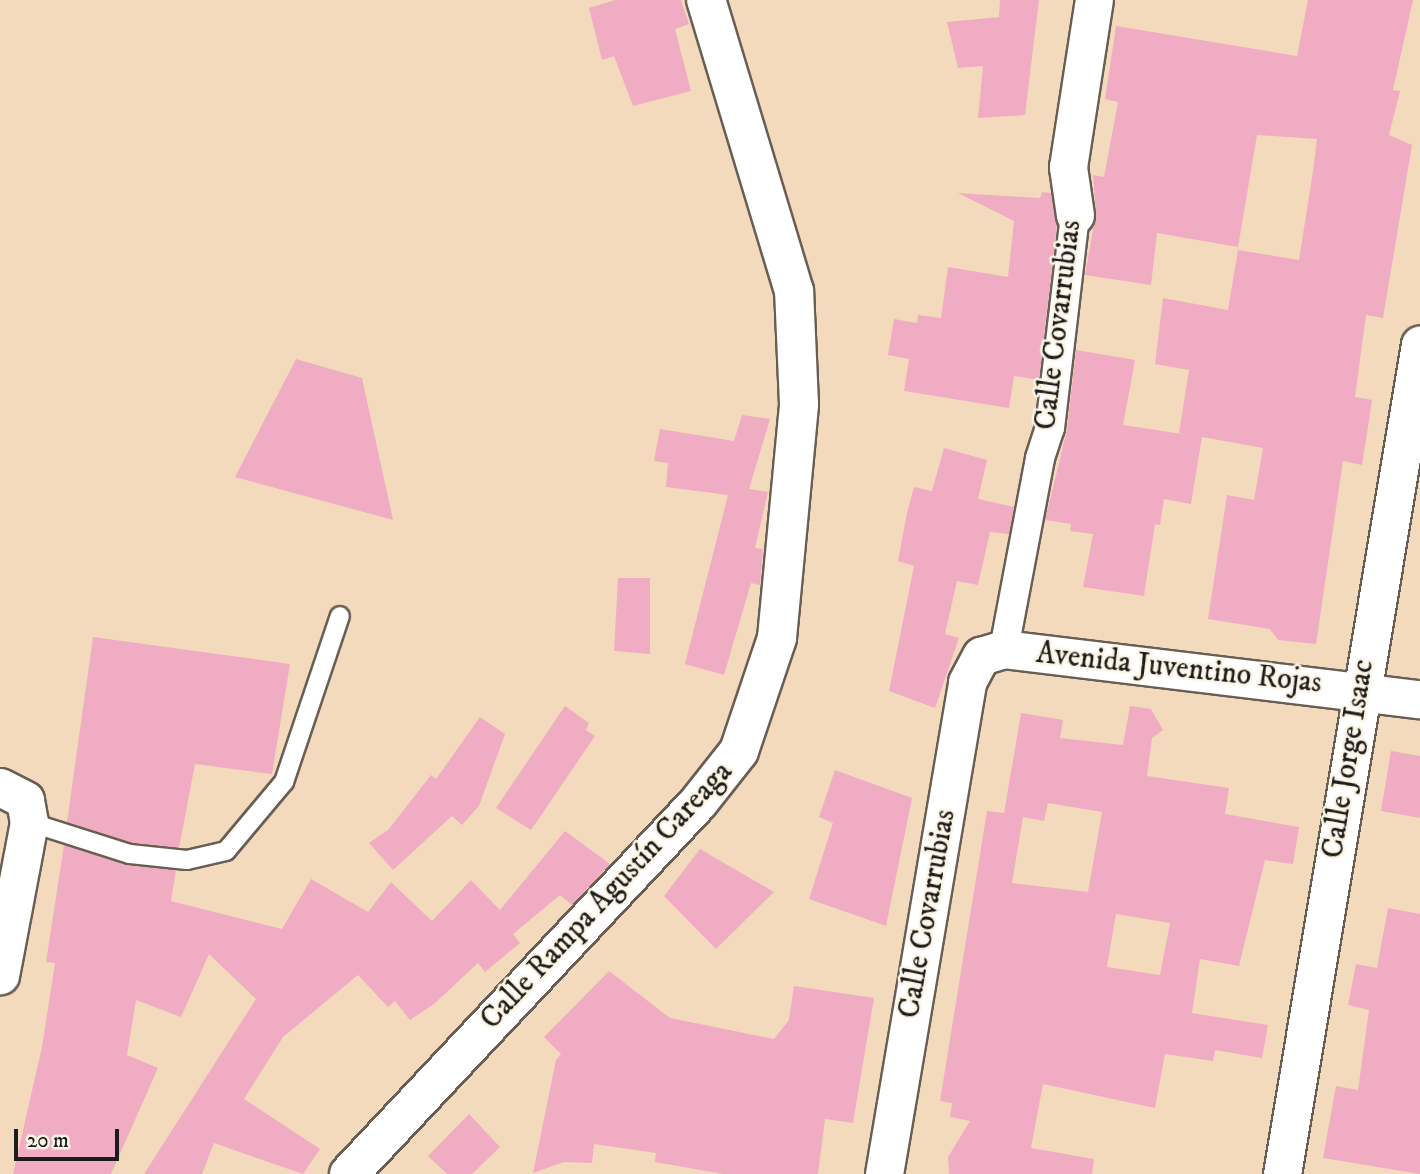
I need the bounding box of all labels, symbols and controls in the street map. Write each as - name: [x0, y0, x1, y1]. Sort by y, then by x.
- street label: Calle Covarrubias: [1028, 218, 1090, 432]
- street label: Avenida Juventino Rojas: [1034, 636, 1324, 702]
- street label: Calle Jorge Isaac: [1316, 657, 1382, 861]
- street label: Calle Rampa Agustín Careaga: [473, 755, 741, 1037]
- street label: Calle Covarrubias: [892, 807, 964, 1021]
- scale bar: [18, 1114, 122, 1158]
- text: 20 m: [27, 1128, 69, 1154]

